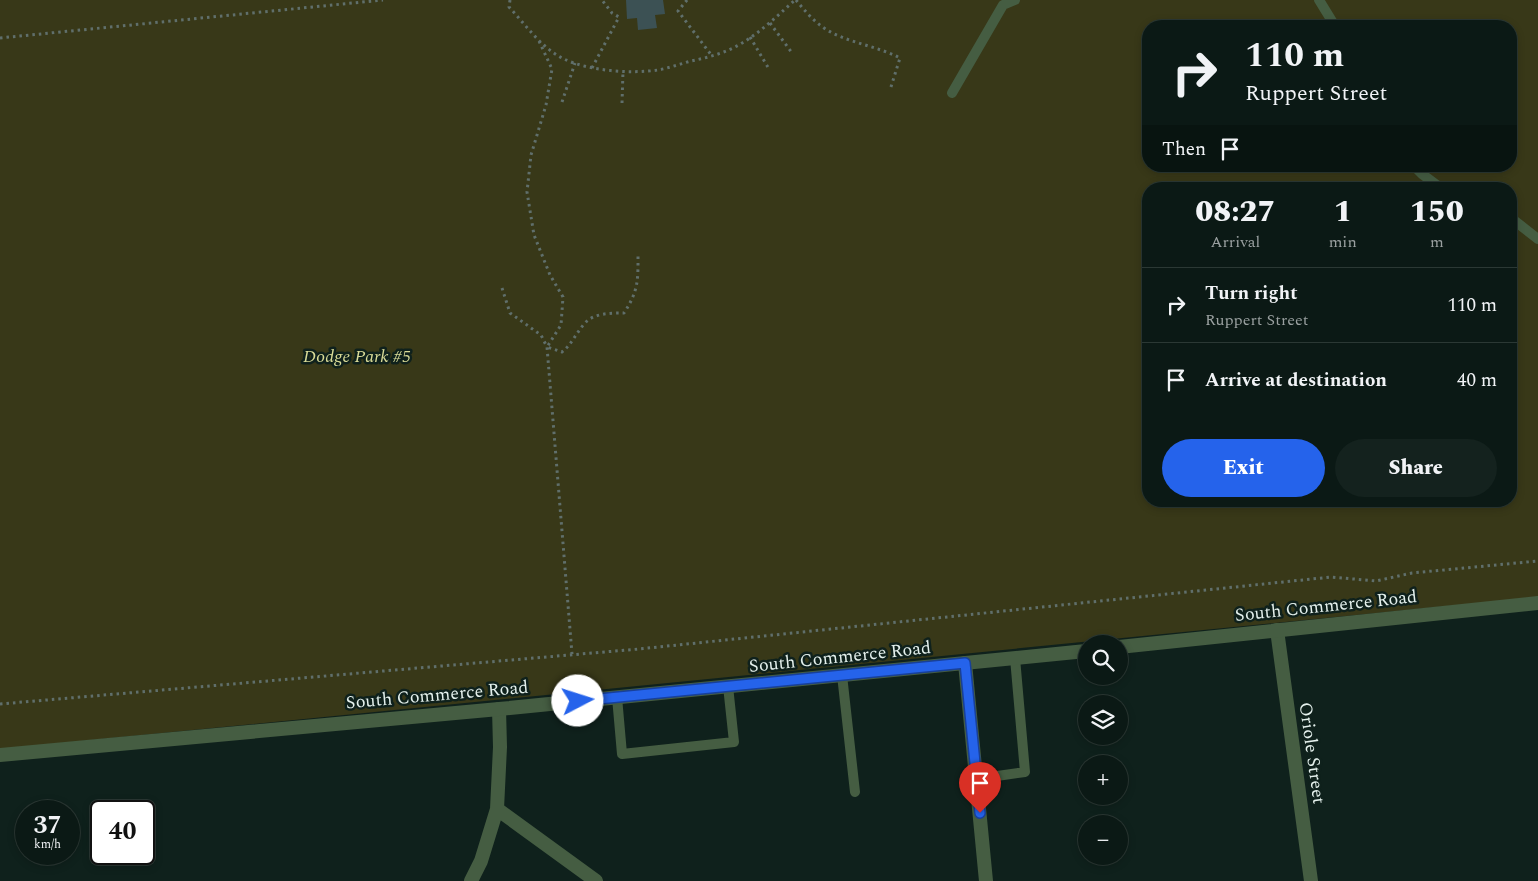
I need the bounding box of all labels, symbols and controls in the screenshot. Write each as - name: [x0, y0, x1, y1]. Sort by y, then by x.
- text: 110 m: [1245, 29, 1344, 82]
- icon: right: [1162, 40, 1227, 105]
- text: Ruppert Street: [1245, 77, 1387, 110]
- text: Then: [1162, 135, 1206, 164]
- icon: arrive: [1216, 135, 1244, 163]
- text: 08:27: [1195, 189, 1276, 235]
- text: 1: [1334, 189, 1352, 235]
- text: 150: [1410, 189, 1464, 235]
- text: Arrival: [1210, 230, 1260, 254]
- text: min: [1329, 230, 1357, 254]
- text: m: [1430, 230, 1444, 254]
- text: Turn right: [1205, 279, 1298, 308]
- icon: right: [1162, 291, 1190, 319]
- text: 110 m: [1447, 291, 1497, 320]
- text: Ruppert Street: [1205, 308, 1309, 332]
- park label: Dodge Park #5: [303, 343, 411, 370]
- icon: arrive: [1162, 366, 1190, 394]
- text: Arrive at destination: [1205, 366, 1387, 395]
- text: 40 m: [1457, 366, 1497, 395]
- button: Exit: [1162, 439, 1325, 497]
- button: Share: [1335, 439, 1497, 497]
- street label: South Commerce Road: [1234, 583, 1418, 629]
- street label: South Commerce Road: [748, 634, 932, 680]
- map controls: [1078, 635, 1128, 865]
- button: search: [1078, 635, 1128, 685]
- street label: South Commerce Road: [345, 674, 529, 716]
- position arrow: [551, 674, 603, 726]
- button: layers: [1078, 695, 1128, 745]
- street label: Oriole Street: [1291, 700, 1333, 806]
- button: +: [1078, 755, 1128, 805]
- pin: [959, 762, 1001, 813]
- icon: arrive: [966, 769, 994, 797]
- speed limit sign: 40: [90, 800, 155, 865]
- text: 37: [33, 807, 62, 845]
- button: −: [1078, 815, 1128, 865]
- text: km/h: [34, 835, 61, 854]

